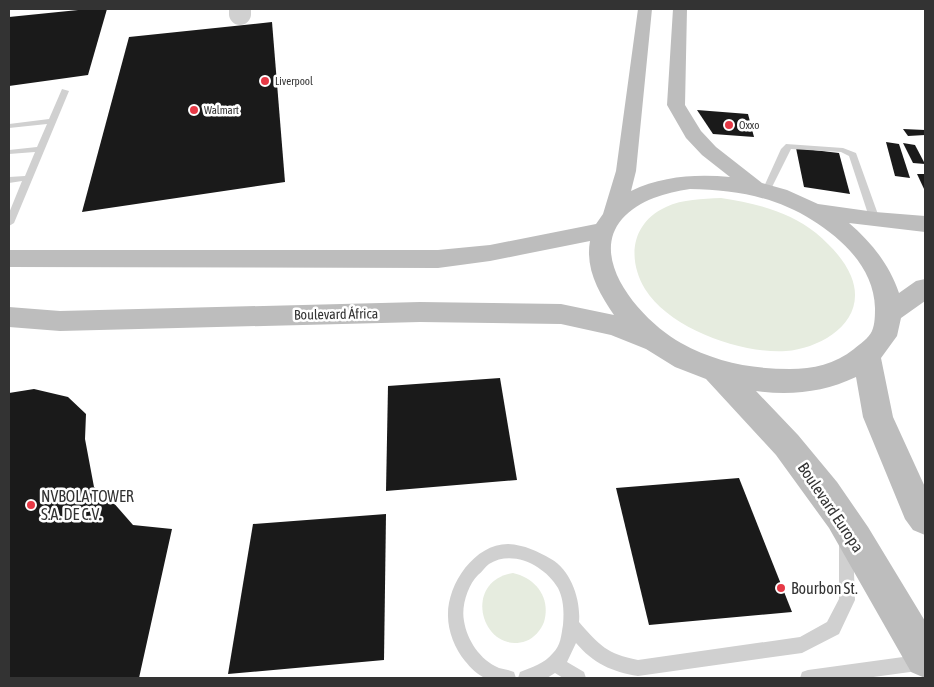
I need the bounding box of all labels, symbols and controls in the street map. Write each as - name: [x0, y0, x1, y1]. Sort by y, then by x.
- marker: Liverpool: [259, 75, 271, 87]
- place label: Liverpool: [275, 75, 313, 87]
- marker: Walmart: [188, 104, 200, 116]
- place label: Walmart: [204, 104, 239, 116]
- marker: Oxxo: [723, 119, 735, 131]
- place label: Oxxo: [739, 119, 759, 131]
- street label: Boulevard África: [294, 305, 378, 323]
- street label: Boulevard Europa: [794, 459, 868, 556]
- place label: NVBOLA TOWER S.A. DE C.V.: [41, 487, 134, 523]
- marker: NVBOLA TOWER S.A. DE C.V.: [25, 499, 37, 511]
- place label: Bourbon St.: [791, 579, 858, 597]
- marker: Bourbon St.: [775, 582, 787, 594]

